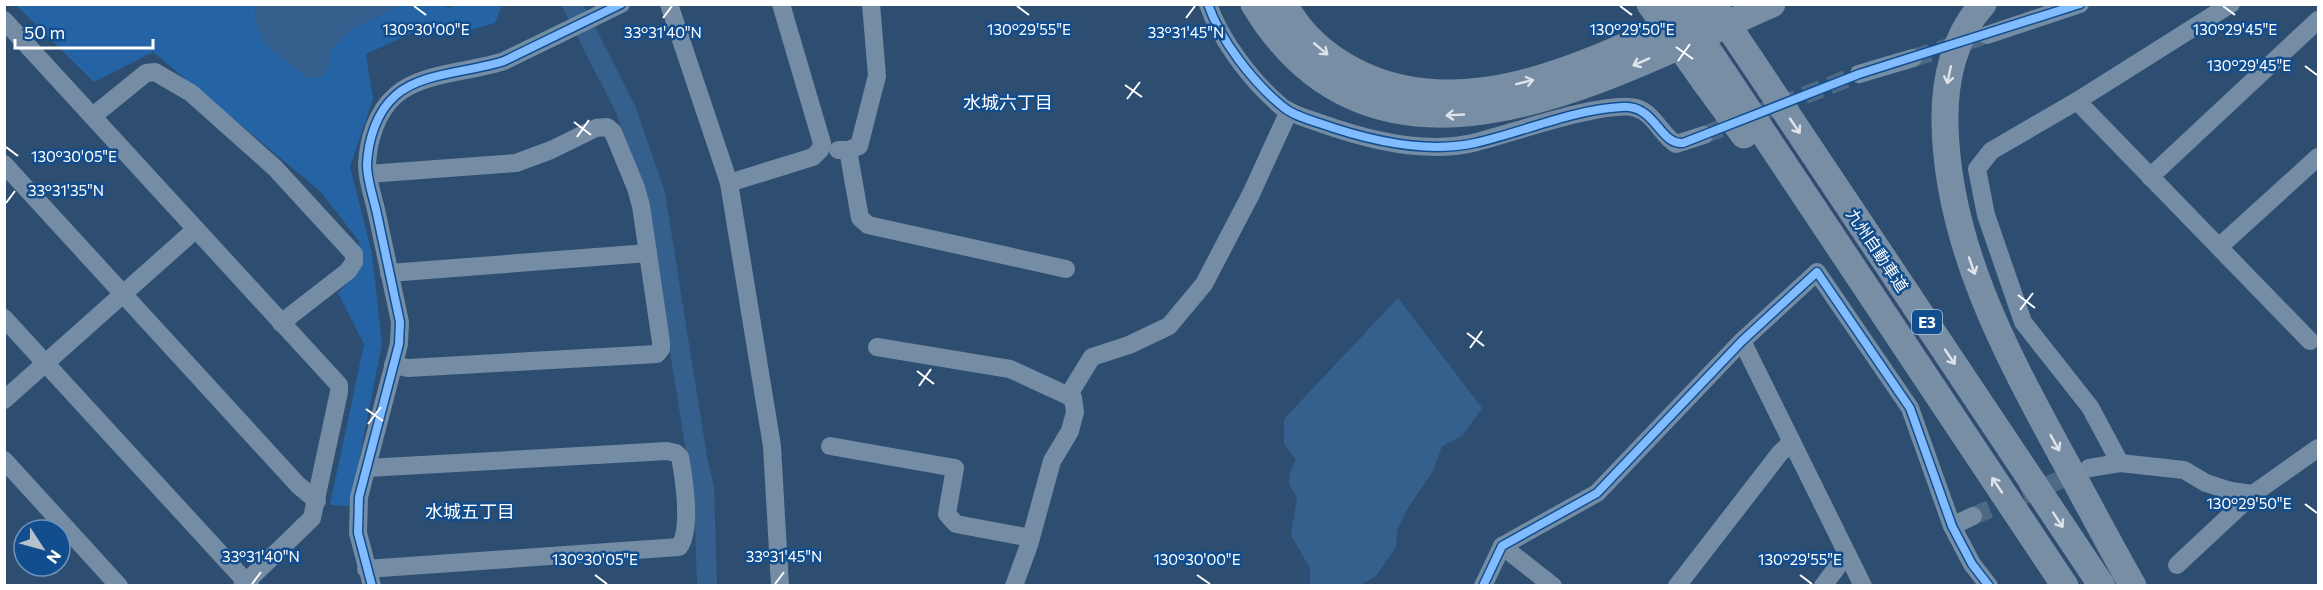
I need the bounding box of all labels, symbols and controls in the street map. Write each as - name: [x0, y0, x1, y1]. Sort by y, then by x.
- scale bar: [15, 12, 153, 50]
- text: 130°30'00"E: [382, 20, 470, 38]
- text: 130°29'55"E: [987, 20, 1071, 38]
- text: 130°29'50"E: [1589, 20, 1675, 38]
- text: 130°29'45"E: [2193, 20, 2277, 38]
- text: 50 m: [24, 21, 65, 43]
- text: 33°31'40"N: [624, 23, 702, 41]
- text: 33°31'45"N: [1148, 23, 1224, 41]
- one-way arrow: [1313, 42, 1328, 56]
- text: 130°29'45"E: [2207, 56, 2291, 74]
- one-way arrow: [1632, 57, 1651, 68]
- one-way arrow: [1943, 65, 1954, 84]
- one-way arrow: [1515, 75, 1534, 87]
- district label: 水城六丁目: [963, 91, 1053, 113]
- one-way arrow: [1445, 109, 1465, 120]
- one-way arrow: [1789, 117, 1801, 133]
- text: 130°30'05"E: [31, 147, 117, 165]
- text: 33°31'35"N: [28, 181, 104, 199]
- street label: 九州自動車道: [1843, 205, 1913, 295]
- one-way arrow: [1967, 257, 1978, 275]
- road number: E3: [1912, 310, 1942, 334]
- one-way arrow: [1944, 349, 1957, 366]
- one-way arrow: [2049, 434, 2061, 451]
- one-way arrow: [1991, 477, 2003, 493]
- text: 130°29'50"E: [2206, 494, 2292, 512]
- district label: 水城五丁目: [425, 500, 515, 522]
- one-way arrow: [2052, 511, 2064, 528]
- north arrow: [12, 518, 72, 578]
- text: N: [43, 547, 66, 568]
- text: 33°31'40"N: [222, 547, 300, 565]
- text: 33°31'45"N: [746, 547, 822, 565]
- text: 130°30'05"E: [552, 550, 638, 568]
- text: 130°30'00"E: [1153, 550, 1241, 568]
- text: 130°29'55"E: [1758, 550, 1842, 568]

